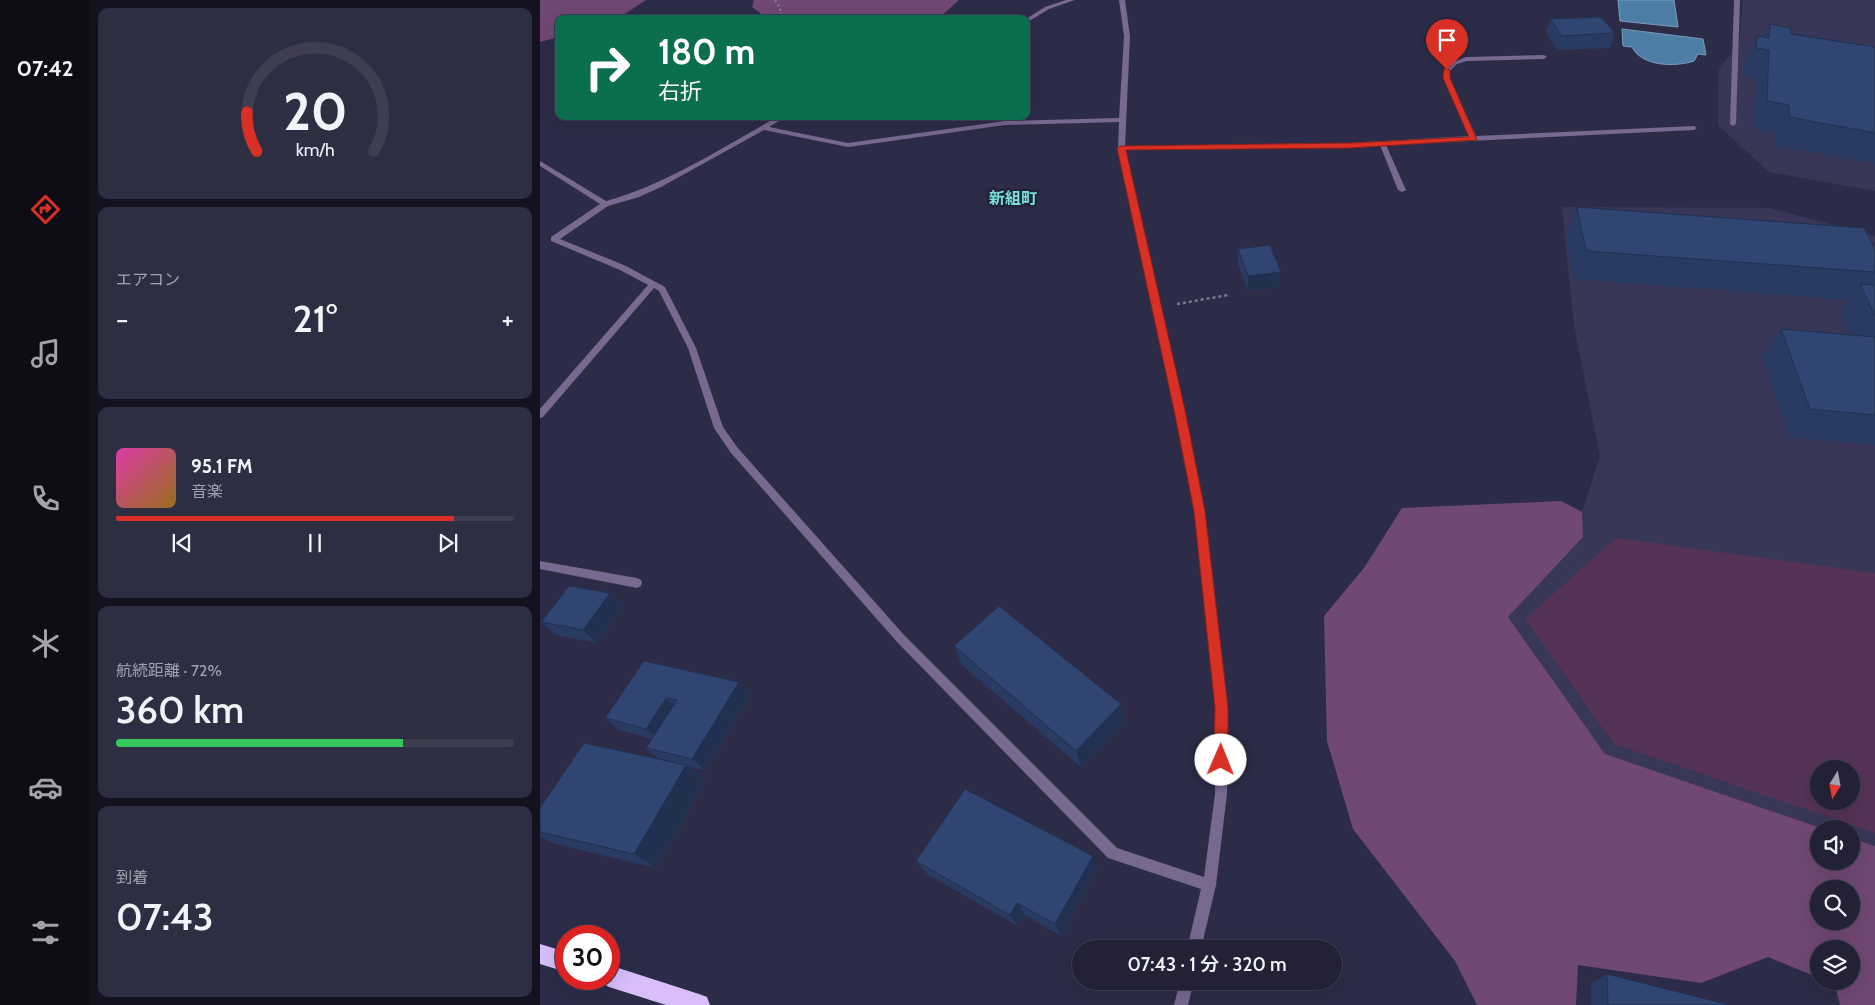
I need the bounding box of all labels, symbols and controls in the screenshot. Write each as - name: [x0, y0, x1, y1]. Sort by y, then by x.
- pin: [1426, 19, 1468, 70]
- icon: arrive: [1433, 26, 1461, 54]
- text: 180 m: [658, 30, 755, 73]
- icon: right: [575, 35, 640, 100]
- text: 07:42: [17, 55, 73, 82]
- text: 右折: [658, 78, 702, 105]
- text: 20: [283, 80, 347, 143]
- text: km/h: [295, 139, 335, 160]
- district label: 新組町: [989, 189, 1037, 208]
- icon: directions: [28, 192, 63, 227]
- text: エアコン: [116, 270, 180, 289]
- text: 21°: [293, 295, 337, 342]
- text: −: [116, 302, 128, 336]
- text: +: [502, 302, 514, 336]
- icon: music: [28, 336, 63, 371]
- text: 95.1 FM: [191, 455, 253, 478]
- icon: phone: [28, 481, 63, 516]
- text: 音楽: [191, 482, 223, 501]
- icon: previous: [168, 529, 196, 557]
- icon: pause: [301, 529, 329, 557]
- icon: next: [434, 529, 462, 557]
- icon: climate: [28, 626, 63, 661]
- text: 航続距離 · 72%: [116, 661, 222, 680]
- text: 360 km: [116, 686, 244, 733]
- position arrow: [1194, 733, 1246, 785]
- north arrow: [1810, 760, 1860, 810]
- map controls: [1810, 760, 1860, 990]
- icon: car: [28, 770, 63, 805]
- button: sound: [1810, 820, 1860, 870]
- text: 到着: [116, 868, 148, 887]
- button: search: [1810, 880, 1860, 930]
- text: 07:43: [116, 893, 214, 940]
- icon: filters: [28, 915, 63, 950]
- speed limit sign: 30: [555, 925, 620, 990]
- button: layers: [1810, 940, 1860, 990]
- text: 07:43 · 1 分 · 320 m: [1127, 953, 1287, 976]

